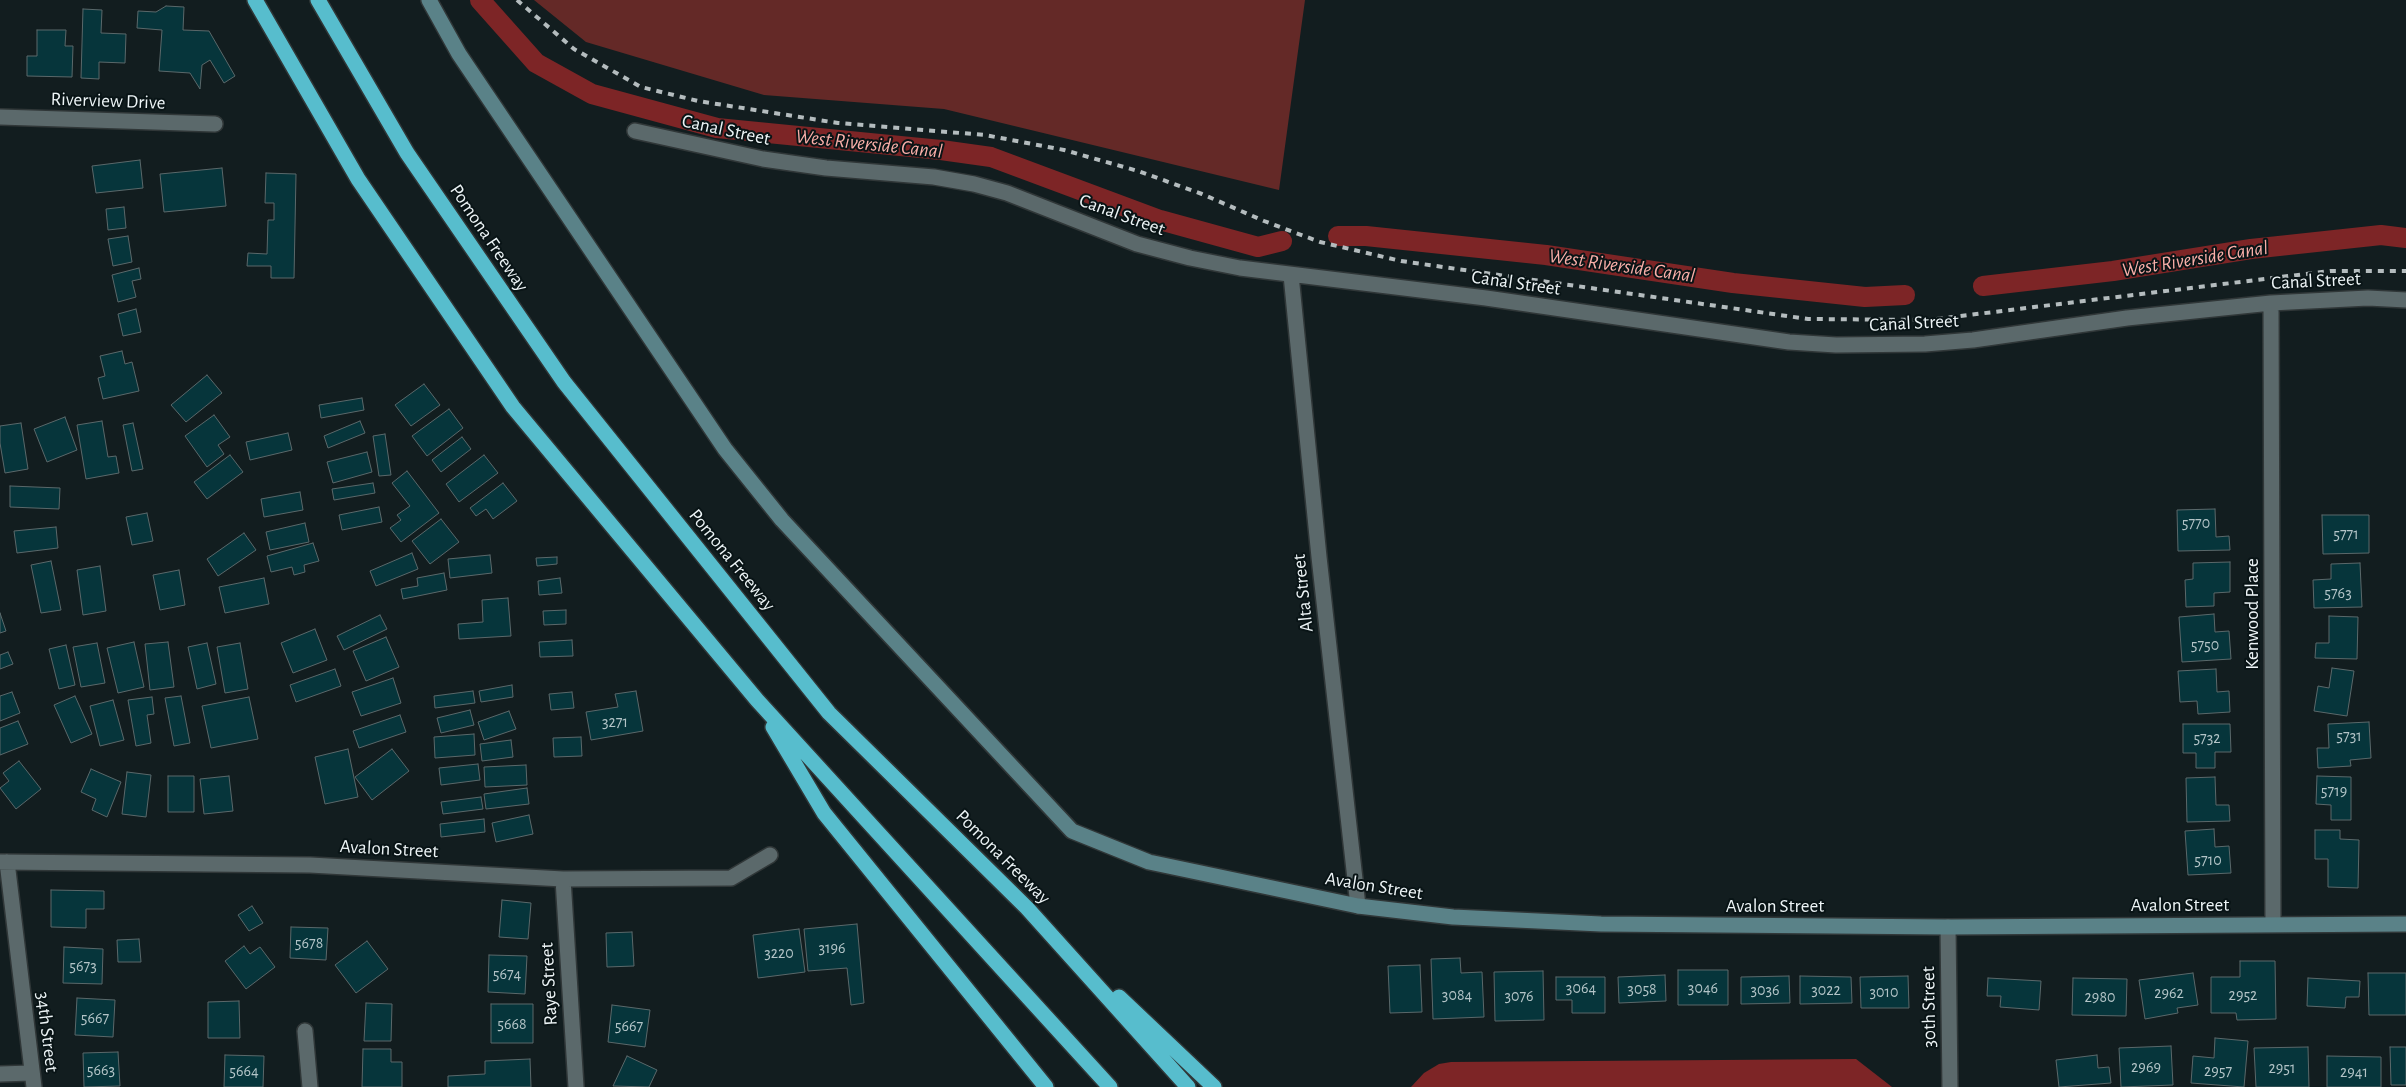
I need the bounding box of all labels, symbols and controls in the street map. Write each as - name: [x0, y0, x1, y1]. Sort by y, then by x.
- street label: Riverview Drive: [50, 88, 166, 114]
- street label: Canal Street: [680, 110, 772, 150]
- water label: West Riverside Canal: [794, 124, 944, 164]
- street label: Pomona Freeway: [445, 180, 533, 296]
- street label: Canal Street: [1076, 189, 1168, 241]
- water label: West Riverside Canal: [2120, 236, 2270, 282]
- water label: West Riverside Canal: [1547, 244, 1697, 288]
- street label: Canal Street: [1470, 265, 1562, 301]
- street label: Canal Street: [2271, 267, 2361, 295]
- street label: Canal Street: [1869, 309, 1959, 337]
- street label: Pomona Freeway: [684, 504, 780, 616]
- house number: 5770: [2182, 513, 2210, 533]
- house number: 5771: [2333, 524, 2359, 544]
- street label: Alta Street: [1288, 553, 1318, 633]
- street label: Kenwood Place: [2241, 558, 2263, 670]
- house number: 5763: [2324, 583, 2352, 603]
- house number: 5750: [2191, 635, 2219, 655]
- house number: 3271: [602, 712, 628, 732]
- house number: 5731: [2336, 726, 2362, 746]
- house number: 5732: [2193, 728, 2221, 748]
- house number: 5719: [2321, 781, 2347, 801]
- street label: Pomona Freeway: [951, 805, 1055, 909]
- street label: Avalon Street: [339, 835, 439, 863]
- house number: 5710: [2194, 850, 2222, 870]
- street label: Avalon Street: [1324, 867, 1424, 905]
- street label: Avalon Street: [2131, 894, 2229, 916]
- street label: Avalon Street: [1726, 895, 1824, 917]
- house number: 5678: [295, 933, 323, 953]
- house number: 3196: [818, 938, 846, 958]
- street label: Raye Street: [535, 942, 563, 1026]
- house number: 3220: [764, 943, 794, 963]
- house number: 5673: [69, 956, 97, 976]
- house number: 5674: [493, 964, 521, 984]
- street label: 30th Street: [1917, 966, 1941, 1048]
- house number: 3064: [1566, 978, 1596, 998]
- house number: 3046: [1688, 978, 1718, 998]
- house number: 3058: [1627, 979, 1657, 999]
- house number: 3036: [1750, 980, 1780, 1000]
- house number: 3022: [1811, 980, 1841, 1000]
- house number: 3010: [1870, 982, 1898, 1002]
- house number: 2962: [2154, 983, 2184, 1003]
- house number: 3084: [1442, 985, 1472, 1005]
- house number: 2952: [2229, 985, 2257, 1005]
- house number: 3076: [1504, 986, 1534, 1006]
- house number: 2980: [2085, 987, 2115, 1007]
- street label: 34th Street: [31, 991, 63, 1073]
- house number: 5667: [81, 1008, 109, 1028]
- house number: 5668: [497, 1014, 527, 1034]
- house number: 5667: [615, 1016, 643, 1036]
- house number: 2969: [2131, 1057, 2161, 1077]
- house number: 2951: [2269, 1058, 2295, 1078]
- house number: 5663: [87, 1060, 115, 1080]
- house number: 5664: [229, 1061, 259, 1081]
- house number: 2957: [2204, 1061, 2232, 1081]
- house number: 2941: [2340, 1062, 2368, 1082]

